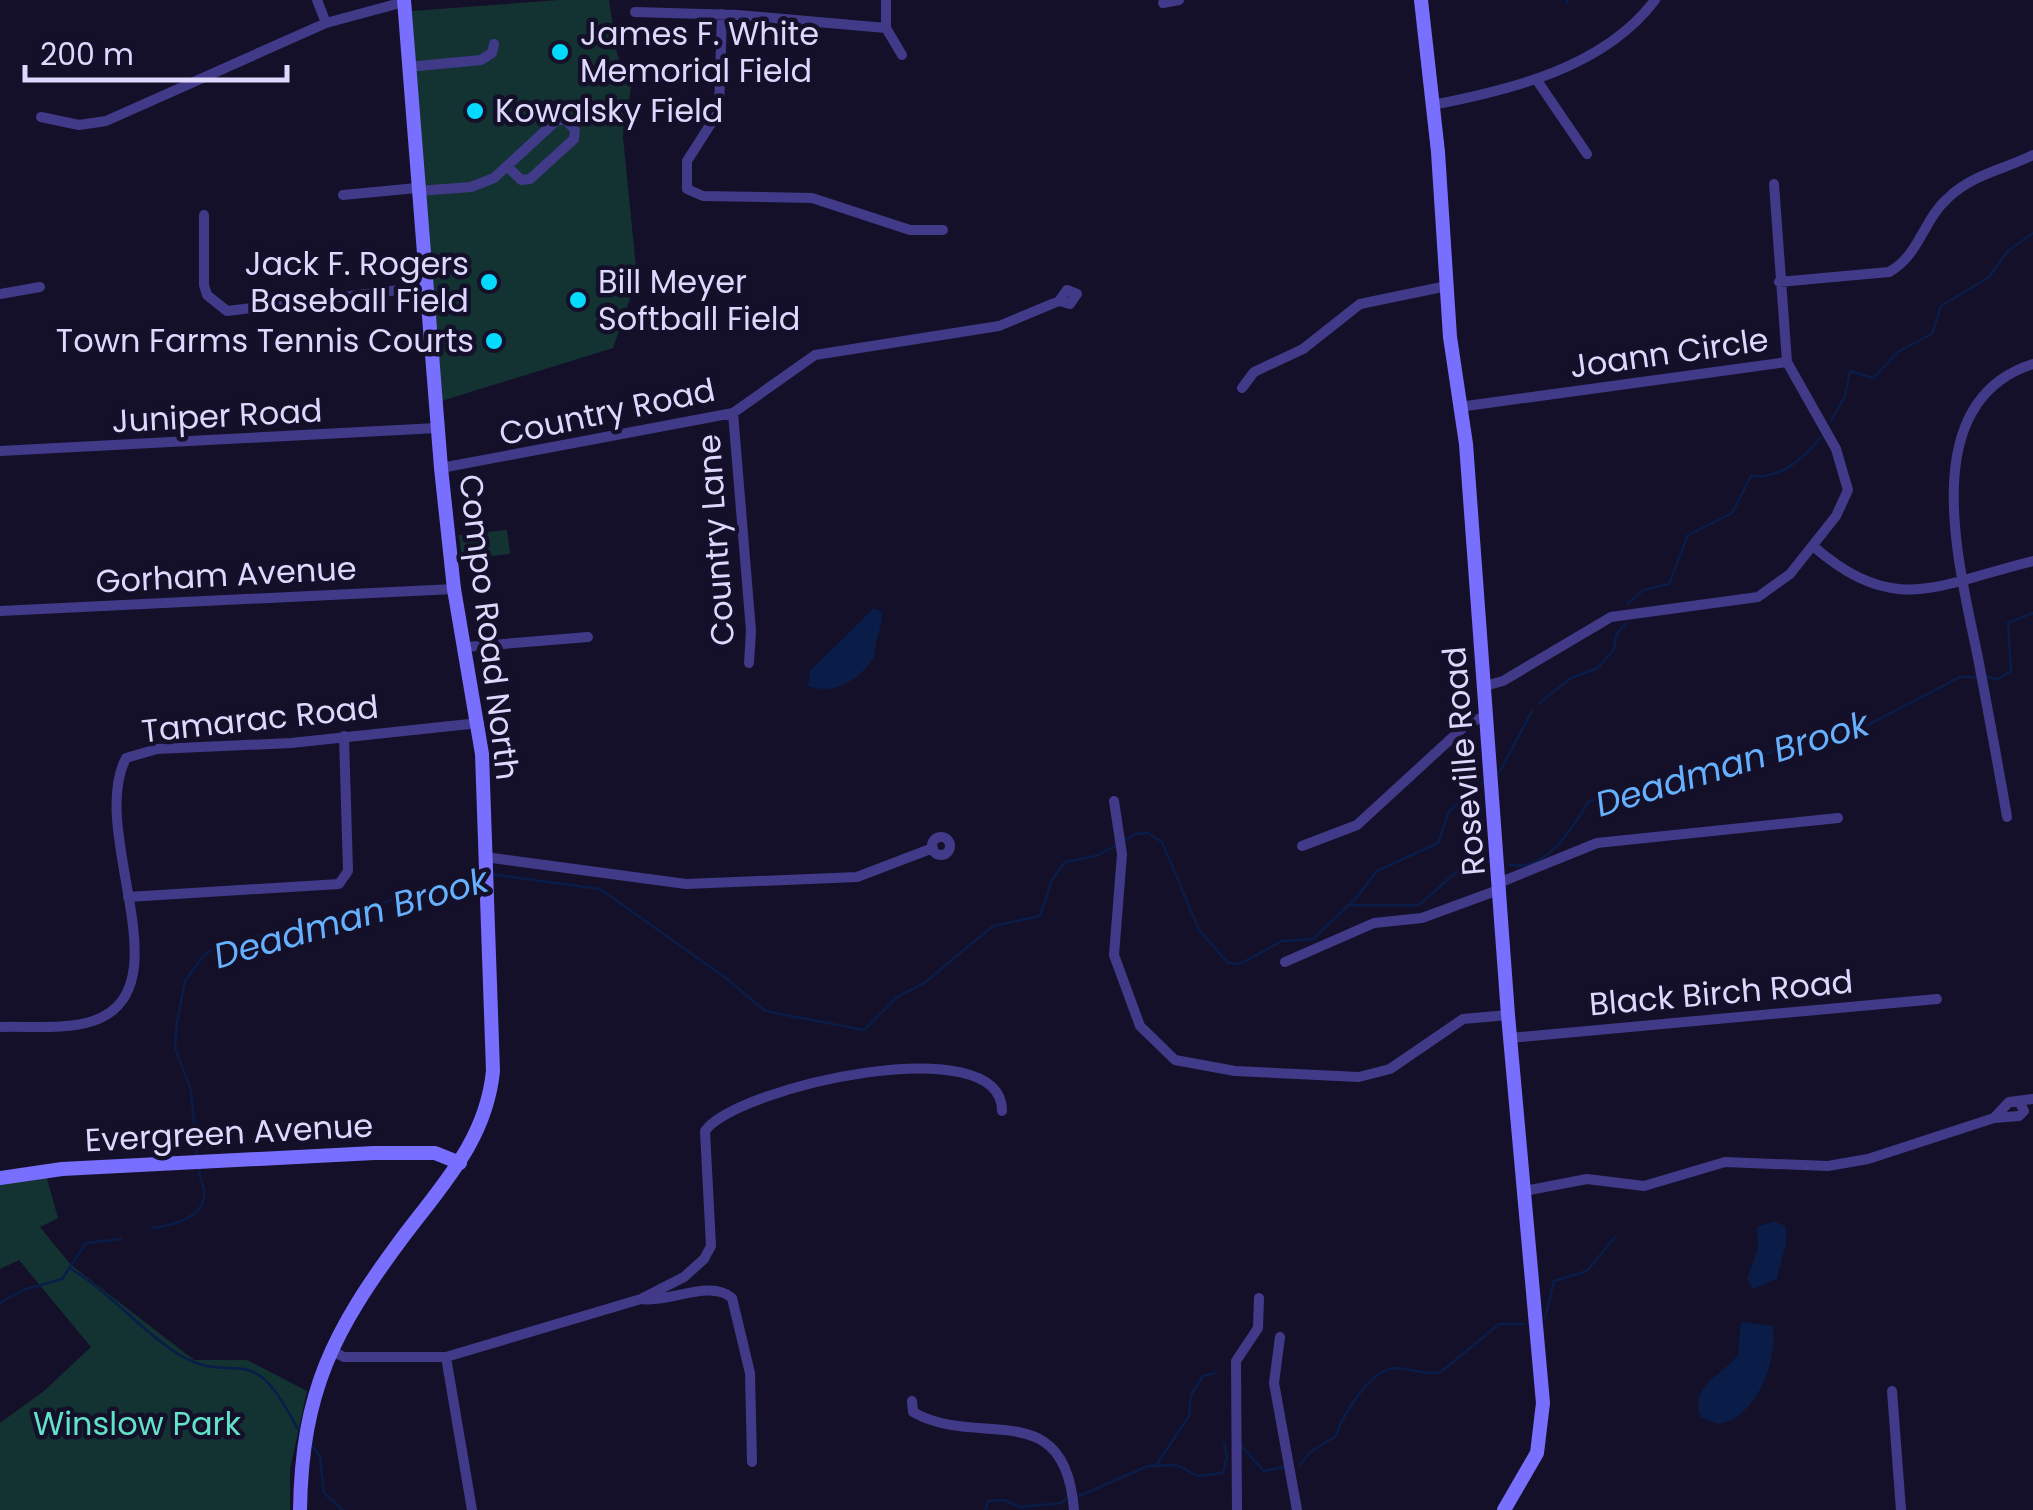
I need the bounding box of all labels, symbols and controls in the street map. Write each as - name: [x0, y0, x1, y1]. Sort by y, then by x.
- place label: James F. White Memorial Field: [580, 11, 819, 93]
- scale bar: [25, 20, 288, 82]
- text: 200 m: [40, 33, 134, 76]
- marker: James F. White Memorial Field: [549, 41, 571, 63]
- place label: Kowalsky Field: [495, 88, 723, 133]
- marker: Kowalsky Field: [464, 100, 486, 122]
- place label: Jack F. Rogers Baseball Field: [245, 241, 469, 323]
- place label: Bill Meyer Softball Field: [598, 259, 800, 341]
- marker: Jack F. Rogers Baseball Field: [478, 271, 500, 293]
- marker: Bill Meyer Softball Field: [567, 289, 589, 311]
- street label: Joann Circle: [1567, 316, 1771, 389]
- place label: Town Farms Tennis Courts: [56, 318, 474, 363]
- marker: Town Farms Tennis Courts: [483, 330, 505, 352]
- street label: Country Road: [495, 367, 719, 456]
- street label: Juniper Road: [110, 388, 323, 443]
- street label: Country Lane: [686, 433, 745, 647]
- street label: Compo Road North: [448, 472, 531, 782]
- street label: Gorham Avenue: [94, 545, 358, 604]
- street label: Roseville Road: [1431, 645, 1496, 877]
- street label: Tamarac Road: [139, 684, 381, 753]
- water label: Deadman Brook: [1589, 698, 1877, 828]
- water label: Deadman Brook: [208, 854, 496, 980]
- street label: Black Birch Road: [1587, 959, 1855, 1026]
- street label: Evergreen Avenue: [84, 1102, 374, 1163]
- park label: Winslow Park: [33, 1401, 242, 1446]

